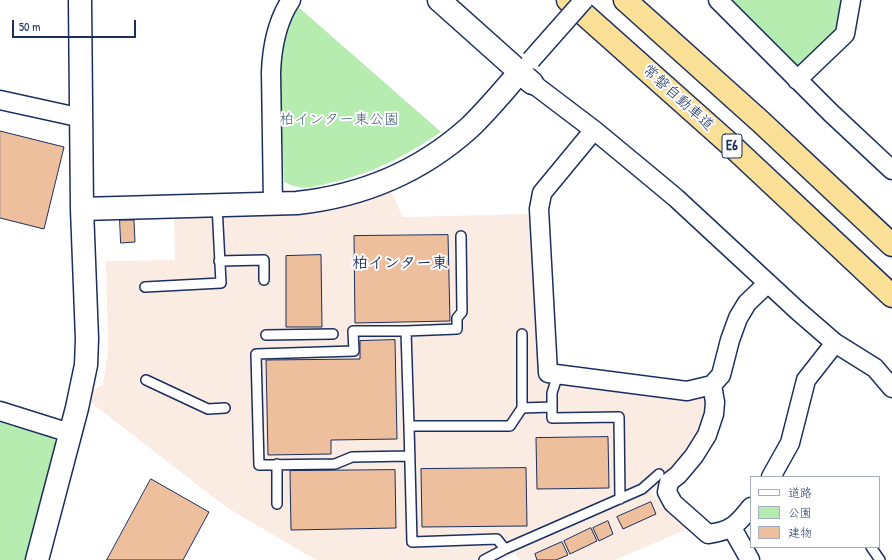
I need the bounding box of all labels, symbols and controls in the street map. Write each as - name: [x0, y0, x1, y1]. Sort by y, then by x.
- scale bar: [14, 12, 138, 38]
- text: 50 m: [19, 18, 40, 35]
- street label: 常磐自動車道: [639, 61, 717, 135]
- park label: 柏インター東公園: [279, 111, 399, 129]
- road number: E6: [722, 134, 742, 158]
- district label: 柏インター東: [352, 254, 448, 274]
- legend: [750, 476, 880, 548]
- text: 道路: [788, 484, 812, 501]
- text: 公園: [788, 504, 812, 521]
- text: 建物: [788, 524, 812, 541]

